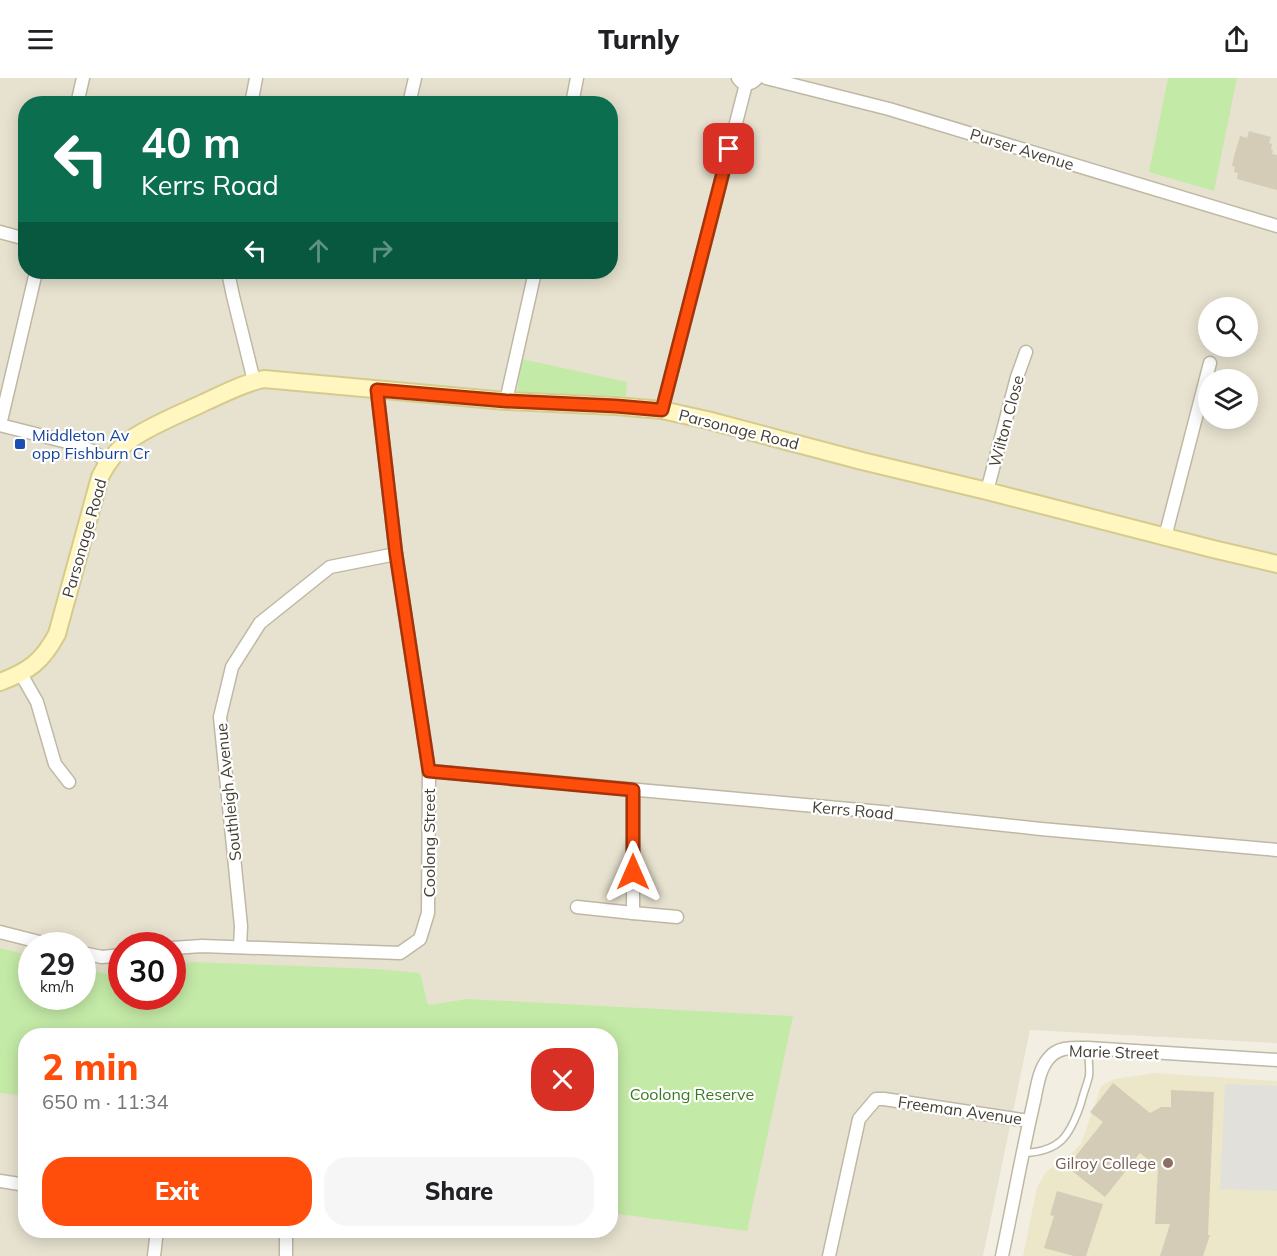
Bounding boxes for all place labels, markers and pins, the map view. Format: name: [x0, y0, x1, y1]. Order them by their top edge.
pin: [703, 123, 754, 174]
place label: Middleton Av opp Fishburn Cr: [32, 425, 150, 463]
marker: Middleton Av opp Fishburn Cr: [13, 437, 27, 451]
place label: Gilroy College: [1055, 1153, 1156, 1173]
marker: Gilroy College: [1161, 1156, 1175, 1170]

